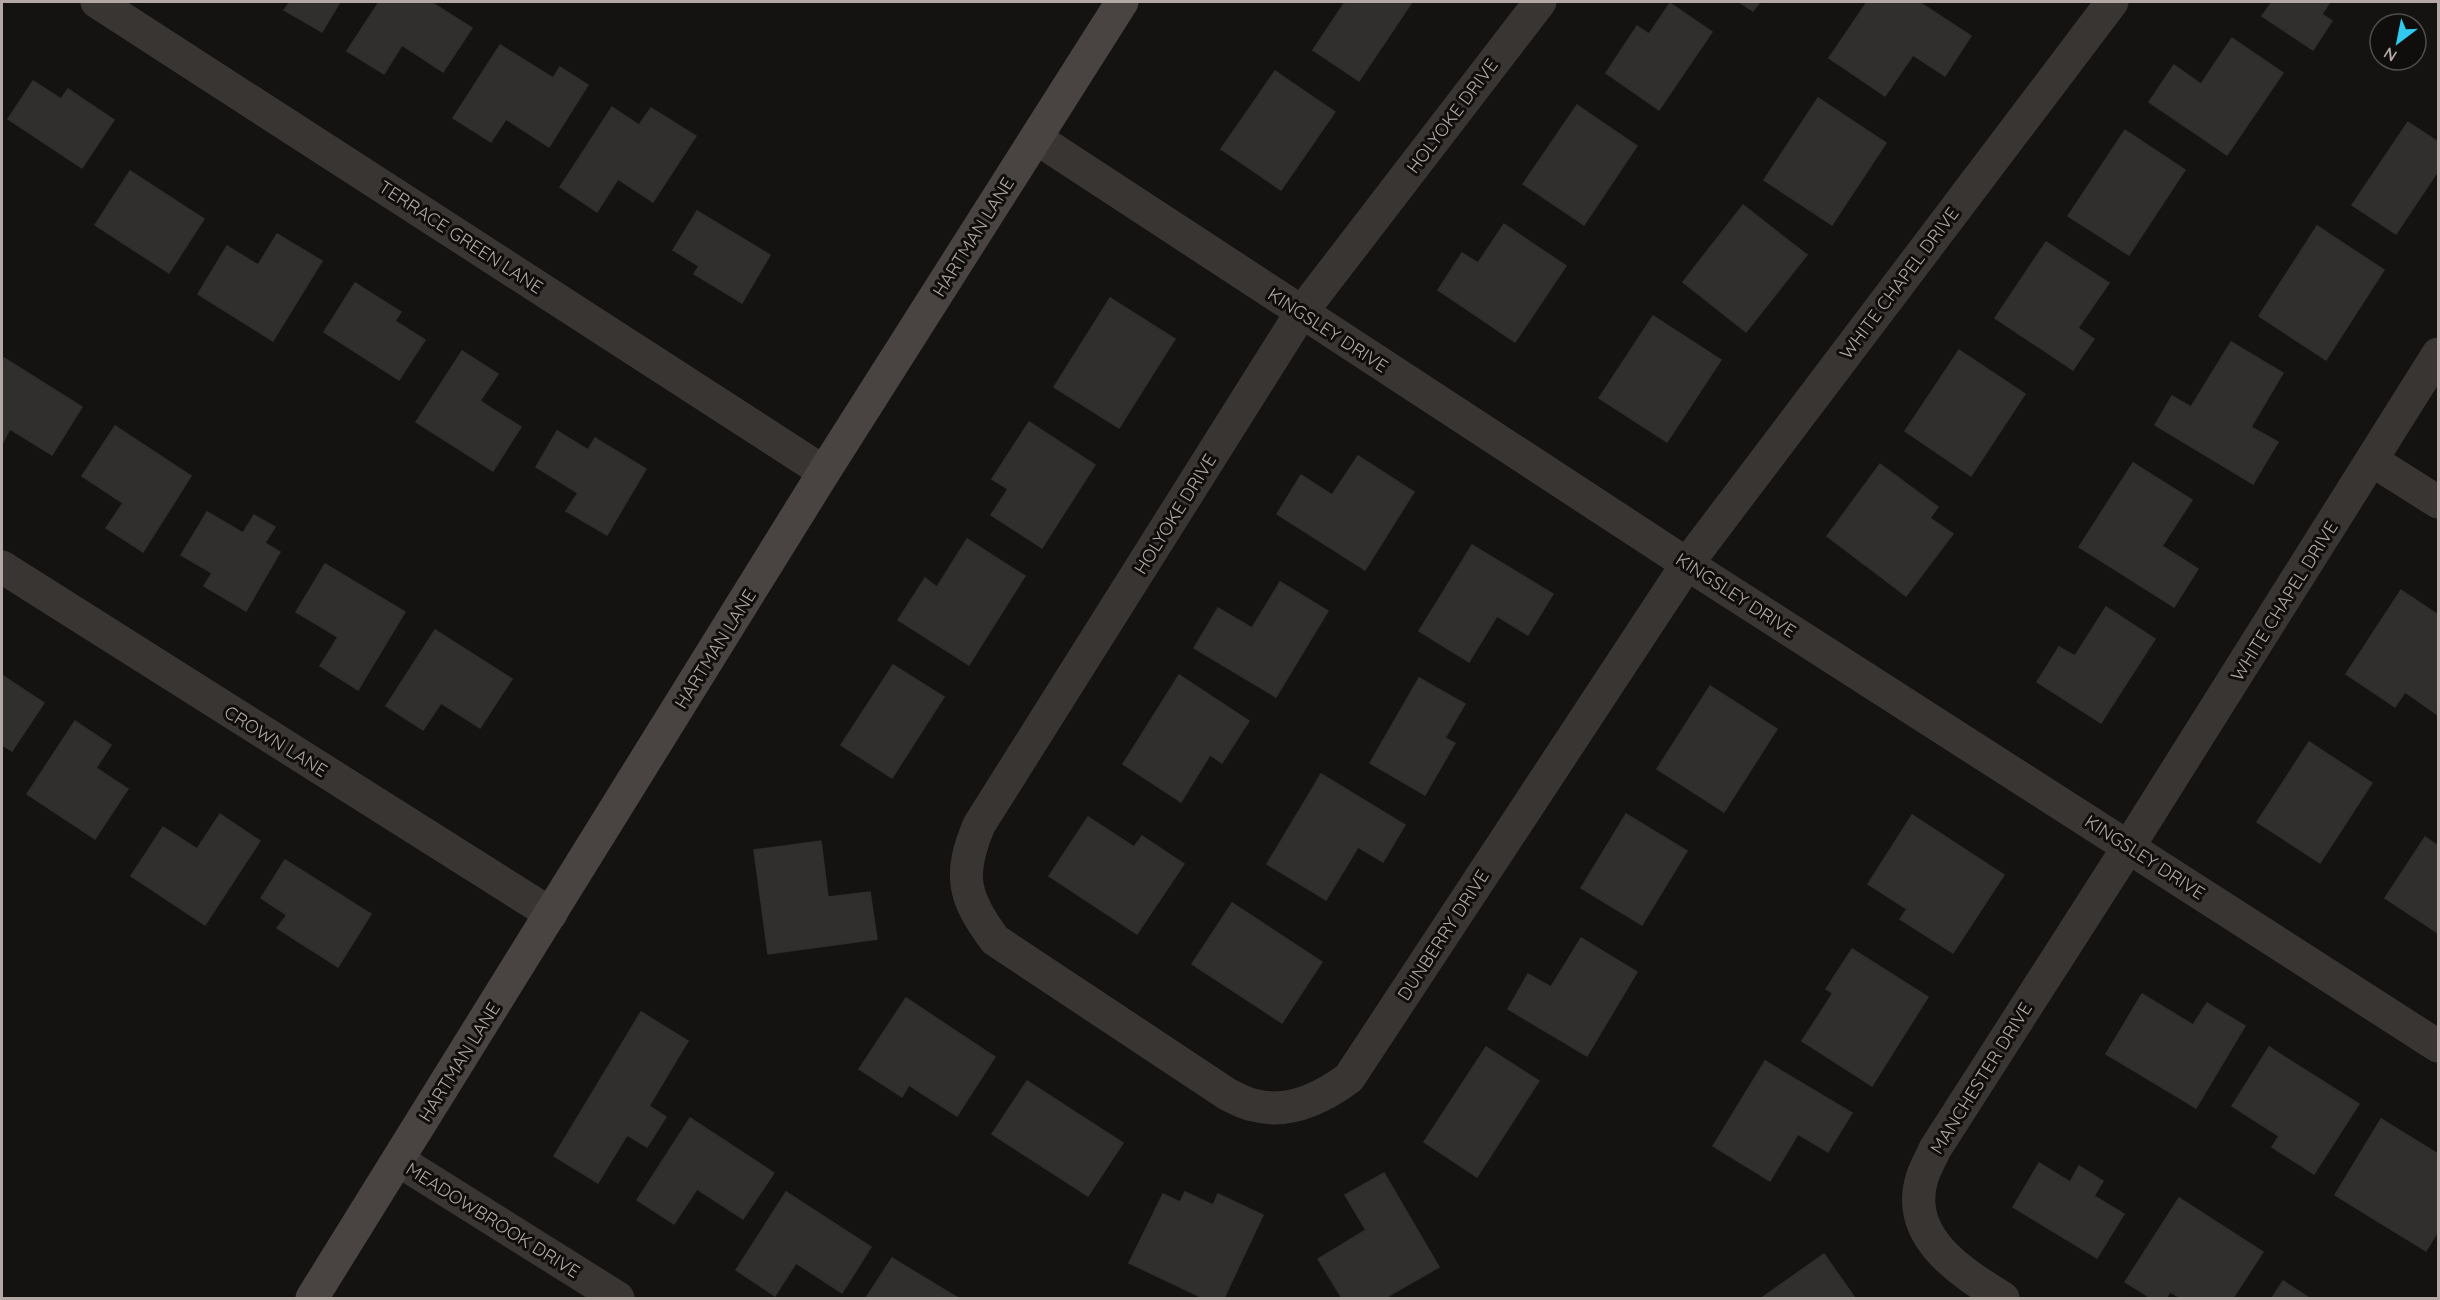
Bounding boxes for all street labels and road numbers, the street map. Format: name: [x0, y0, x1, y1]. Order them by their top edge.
street label: HOLYOKE DRIVE: [1401, 54, 1503, 178]
street label: HARTMAN LANE: [927, 173, 1019, 301]
street label: TERRACE GREEN LANE: [375, 175, 547, 299]
street label: WHITE CHAPEL DRIVE: [1834, 202, 1964, 364]
street label: KINGSLEY DRIVE: [1264, 283, 1392, 377]
street label: HOLYOKE DRIVE: [1129, 450, 1221, 578]
street label: WHITE CHAPEL DRIVE: [2225, 517, 2343, 685]
street label: KINGSLEY DRIVE: [1672, 548, 1800, 642]
street label: HARTMAN LANE: [669, 585, 761, 713]
street label: CROWN LANE: [220, 700, 332, 782]
street label: KINGSLEY DRIVE: [2081, 810, 2209, 904]
street label: DUNBERRY DRIVE: [1392, 865, 1494, 1005]
street label: HARTMAN LANE: [413, 998, 505, 1126]
street label: MANCHESTER DRIVE: [1925, 998, 2037, 1158]
street label: MEADOWBROOK DRIVE: [402, 1157, 584, 1283]

